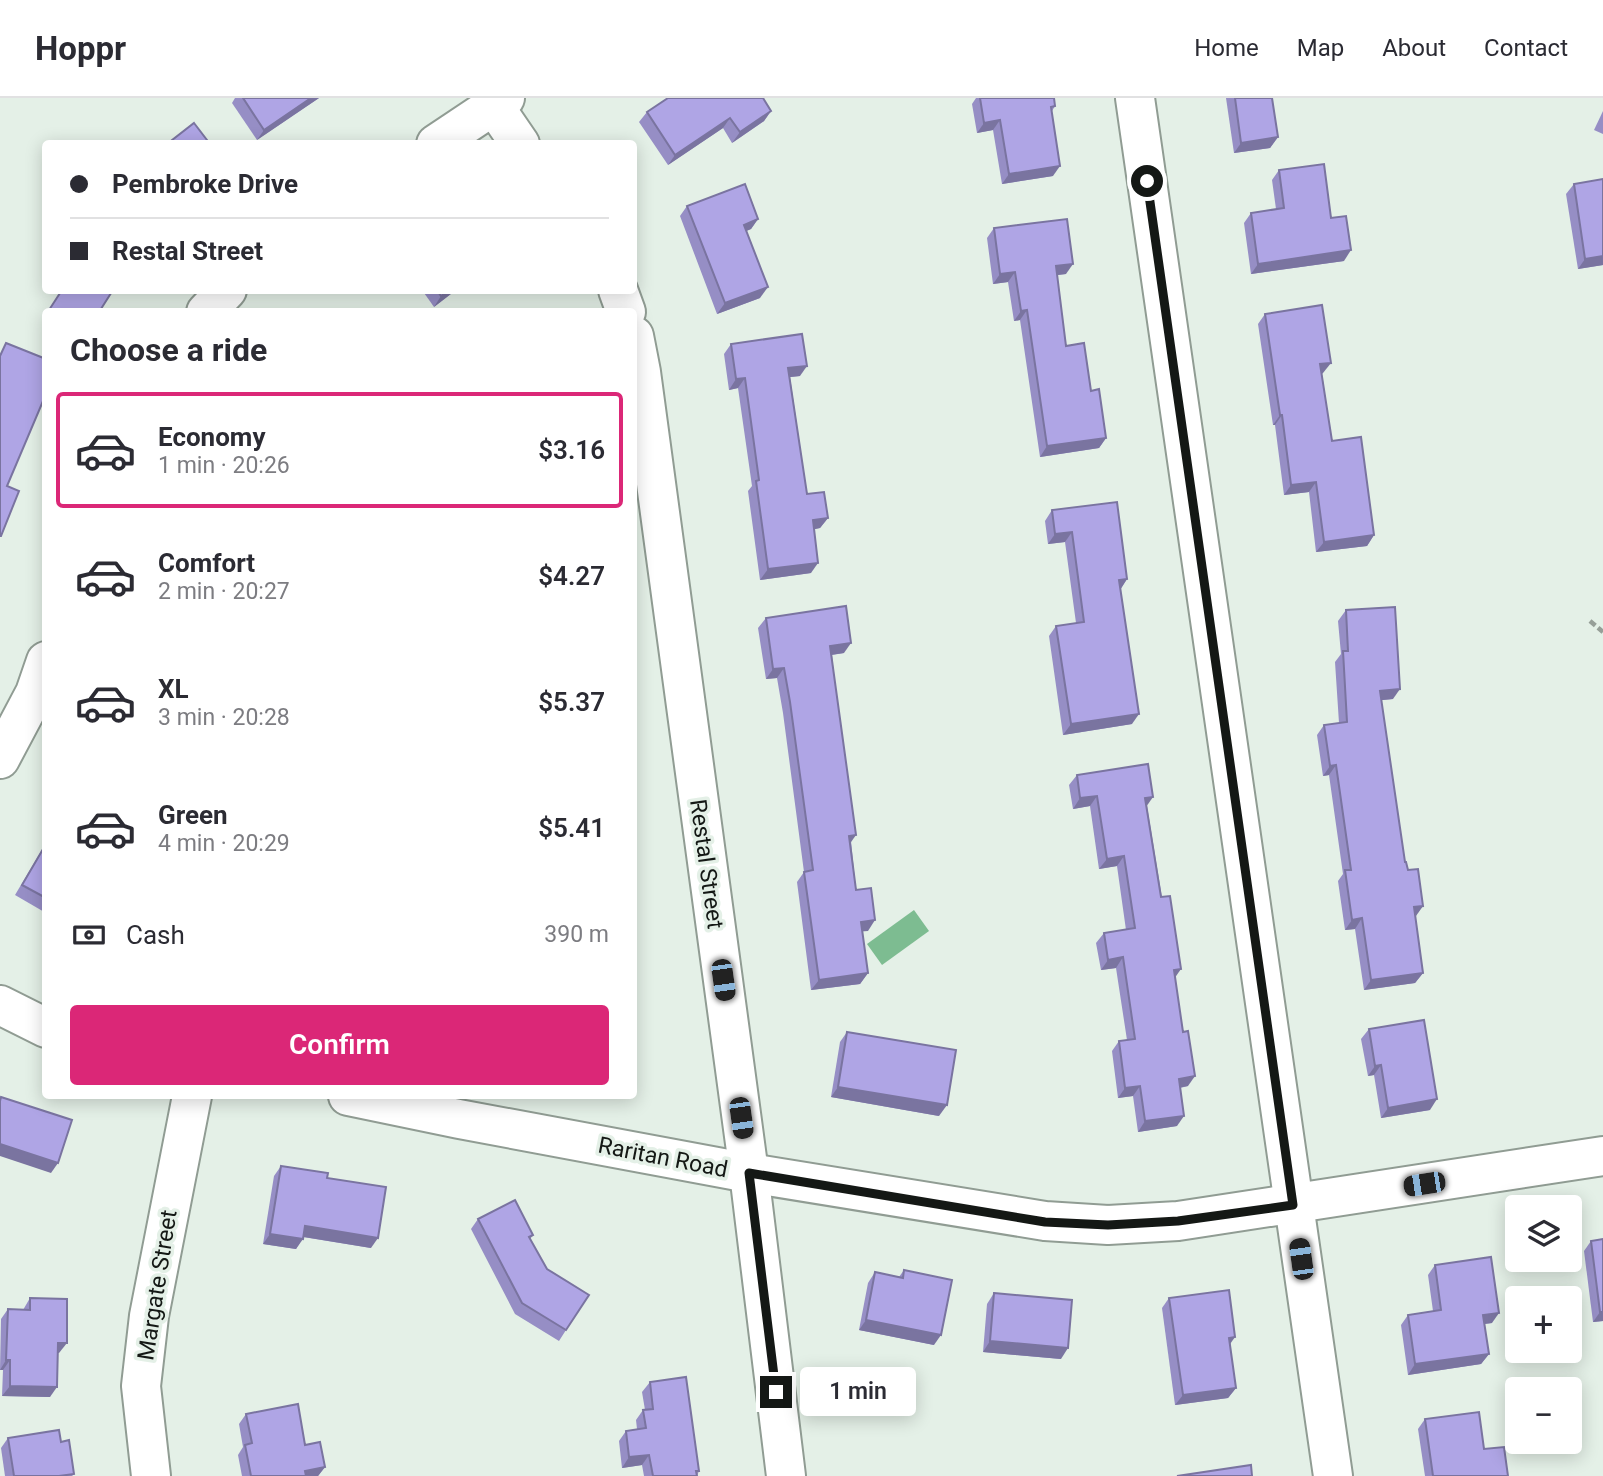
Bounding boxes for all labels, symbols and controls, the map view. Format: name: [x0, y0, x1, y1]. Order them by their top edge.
text: Hoppr: [35, 29, 126, 68]
text: Home: [1194, 34, 1259, 62]
text: Map: [1297, 34, 1344, 62]
text: About: [1382, 34, 1446, 62]
text: Contact: [1484, 34, 1568, 62]
route start: [1131, 165, 1163, 197]
text: Pembroke Drive: [112, 169, 298, 199]
text: Restal Street: [112, 236, 263, 266]
text: Choose a ride: [70, 331, 267, 369]
icon: car: [74, 419, 137, 482]
text: Economy: [158, 422, 265, 452]
text: $3.16: [538, 435, 605, 465]
text: 1 min · 20:26: [158, 452, 290, 479]
icon: car: [74, 545, 137, 608]
text: Comfort: [158, 548, 255, 578]
text: $4.27: [538, 561, 605, 591]
text: 2 min · 20:27: [158, 578, 290, 605]
icon: car: [74, 671, 137, 734]
text: XL: [158, 674, 189, 704]
text: $5.37: [538, 687, 605, 717]
text: 3 min · 20:28: [158, 704, 290, 731]
icon: car: [74, 797, 137, 860]
street label: Restal Street: [684, 798, 729, 930]
text: Green: [158, 800, 228, 830]
text: $5.41: [538, 813, 605, 843]
text: 4 min · 20:29: [158, 830, 290, 857]
icon: cash: [70, 916, 108, 954]
text: Cash: [126, 920, 185, 950]
text: 390 m: [544, 921, 609, 948]
car: [710, 958, 737, 1002]
button: Confirm: [70, 1005, 609, 1085]
car: [728, 1096, 755, 1140]
street label: Raritan Road: [596, 1132, 730, 1183]
car: [1402, 1170, 1447, 1198]
map controls: [1505, 1195, 1582, 1454]
button: layers: [1505, 1195, 1582, 1272]
street label: Margate Street: [132, 1208, 183, 1362]
car: [1288, 1237, 1315, 1281]
button: +: [1505, 1286, 1582, 1363]
callout: 1 min: [800, 1368, 916, 1416]
route end: [760, 1376, 792, 1408]
button: −: [1505, 1377, 1582, 1454]
text: 1 min: [829, 1378, 887, 1405]

